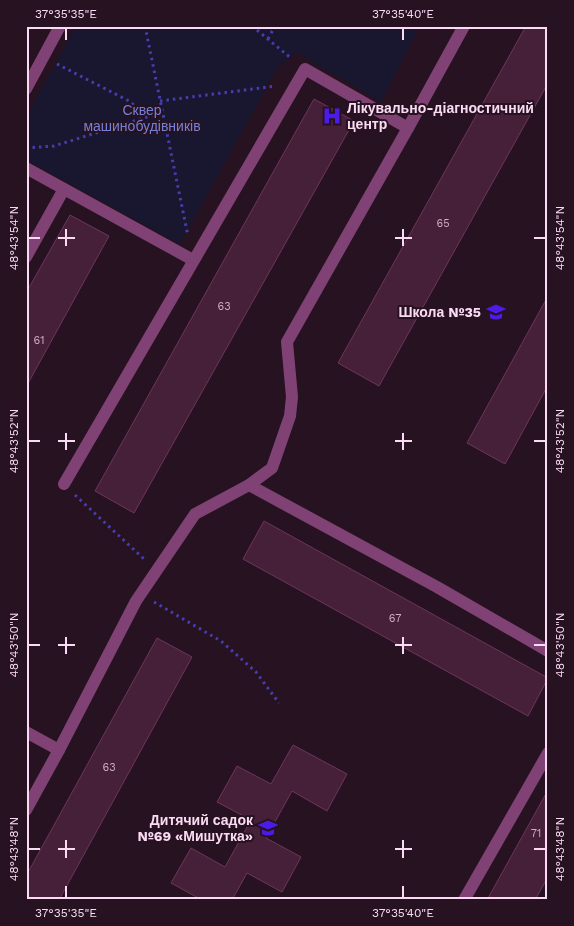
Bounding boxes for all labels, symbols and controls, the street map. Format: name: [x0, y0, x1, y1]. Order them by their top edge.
text: 37°35'35"E: [35, 7, 97, 21]
text: 37°35'40"E: [372, 7, 434, 21]
place label: Лікувально-діагностичний центр: [347, 100, 534, 132]
park label: Сквер машинобудівників: [83, 102, 201, 134]
hospital icon: Лікувально-діагностичний центр: [321, 105, 343, 127]
text: 48°43'54"N: [7, 206, 21, 270]
text: 48°43'54"N: [553, 206, 567, 270]
house number: 65: [436, 217, 450, 230]
house number: 63: [217, 300, 231, 313]
school or university icon: Школа №35: [485, 301, 507, 323]
place label: Школа №35: [398, 304, 481, 320]
house number: 61: [34, 334, 44, 347]
text: 48°43'52"N: [7, 409, 21, 473]
text: 48°43'52"N: [553, 409, 567, 473]
text: 48°43'50"N: [7, 612, 21, 678]
house number: 67: [389, 612, 401, 625]
text: 48°43'50"N: [553, 612, 567, 678]
house number: 63: [102, 761, 116, 774]
place label: Дитячий садок №69 «Мишутка»: [138, 812, 254, 844]
text: 48°43'48"N: [7, 817, 21, 881]
school or university icon: Дитячий садок №69 «Мишутка»: [257, 817, 279, 839]
text: 48°43'48"N: [553, 817, 567, 881]
house number: 71: [531, 827, 541, 840]
text: 37°35'35"E: [35, 906, 97, 920]
text: 37°35'40"E: [372, 906, 434, 920]

